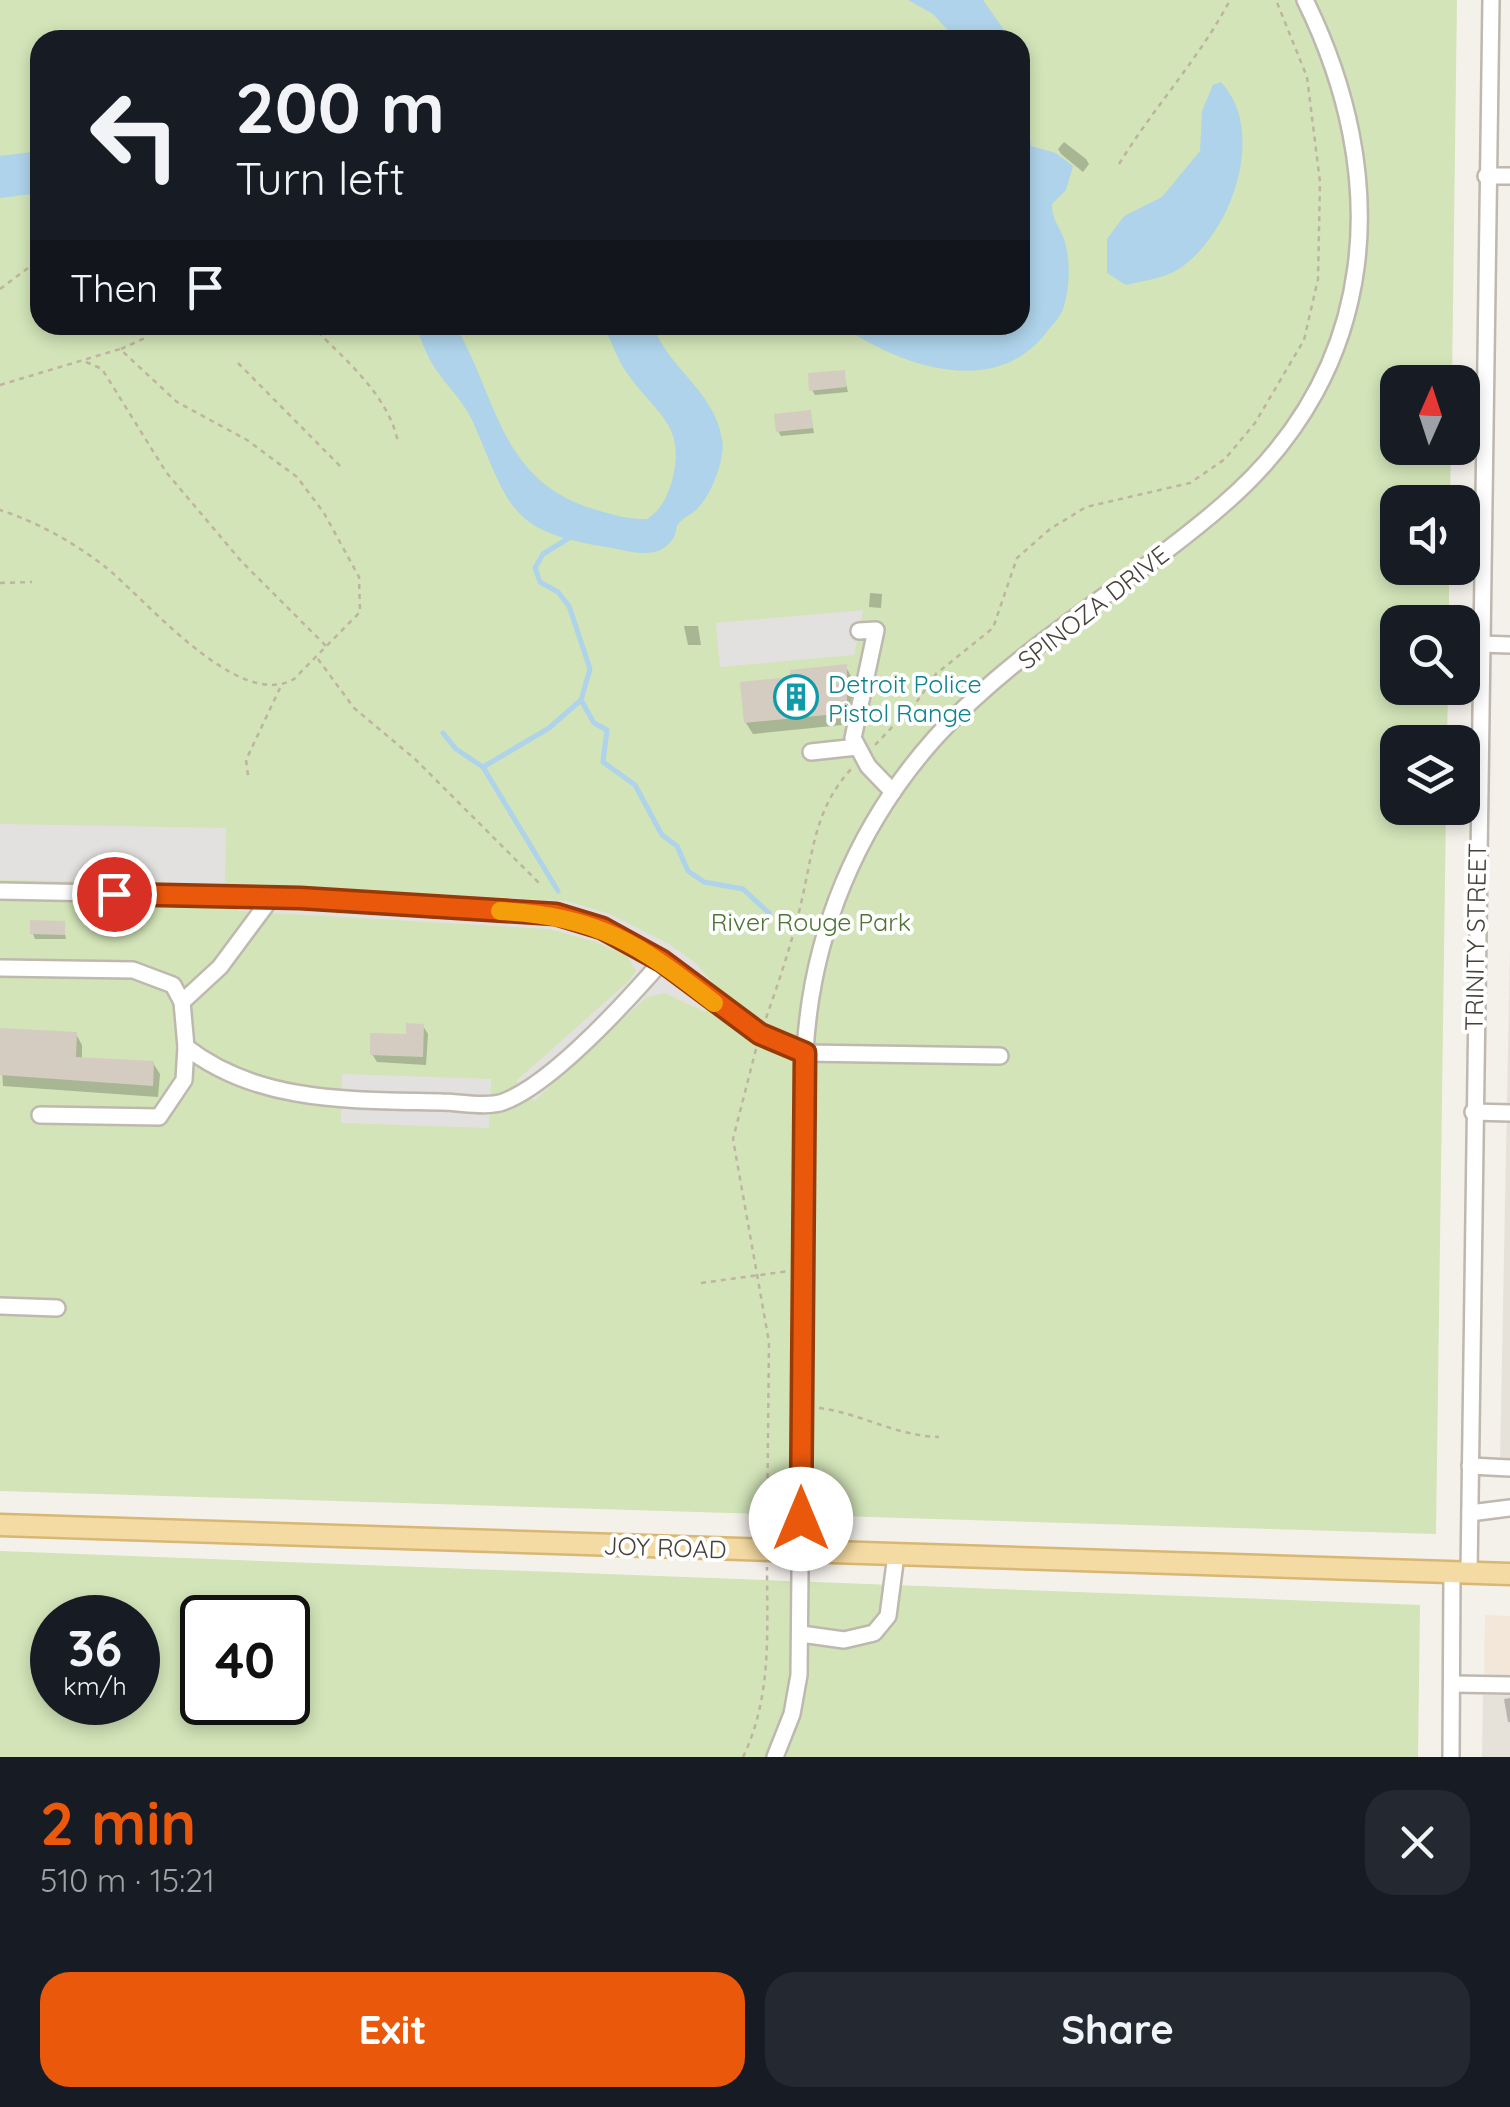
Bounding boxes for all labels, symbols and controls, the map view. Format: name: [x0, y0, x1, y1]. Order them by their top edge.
text: 200 m: [235, 63, 445, 151]
icon: left: [70, 70, 200, 200]
text: Turn left: [235, 150, 405, 206]
icon: arrive: [178, 260, 233, 315]
text: Then: [70, 264, 158, 312]
north arrow: [1380, 365, 1480, 465]
map controls: [1380, 365, 1480, 825]
button: sound: [1380, 485, 1480, 585]
street label: SPINOZA DRIVE: [1011, 538, 1175, 676]
button: search: [1380, 605, 1480, 705]
place label: Detroit Police Pistol Range: [828, 668, 982, 728]
building icon: Detroit Police Pistol Range: [773, 674, 819, 720]
button: layers: [1380, 725, 1480, 825]
street label: TRINITY STREET: [1458, 843, 1492, 1031]
pin: [72, 852, 157, 937]
icon: arrive: [87, 867, 142, 922]
park label: River Rouge Park: [711, 906, 911, 937]
position arrow: [749, 1467, 853, 1571]
street label: JOY ROAD: [603, 1529, 727, 1565]
speed limit sign: 40: [180, 1595, 310, 1725]
text: 36: [68, 1616, 122, 1679]
text: km/h: [63, 1670, 127, 1701]
text: 2 min: [40, 1785, 196, 1860]
button: close: [1365, 1790, 1470, 1895]
text: 510 m · 15:21: [40, 1860, 215, 1900]
button: Exit: [40, 1972, 745, 2087]
button: Share: [765, 1972, 1470, 2087]

